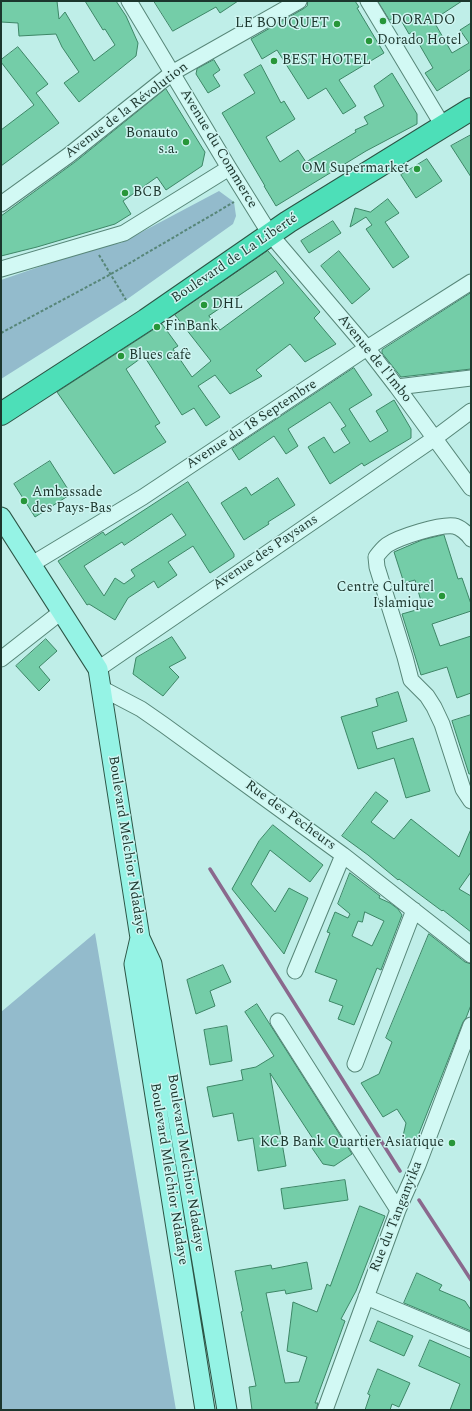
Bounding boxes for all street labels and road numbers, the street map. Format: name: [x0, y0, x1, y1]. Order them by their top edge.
street label: Avenue de la Révolution: [62, 59, 192, 163]
street label: Avenue du Commerce: [176, 86, 260, 212]
street label: Boulevard de La Liberté: [169, 210, 301, 308]
street label: Avenue de l'Imbo: [333, 312, 415, 406]
street label: Avenue du 18 Septembre: [183, 376, 321, 474]
street label: Avenue des Paysans: [210, 512, 322, 594]
street label: Boulevard Melchior Ndadaye: [104, 755, 148, 935]
street label: Rue des Pecheurs: [241, 777, 339, 855]
street label: Boulevard Melchior Ndadaye: [163, 1073, 207, 1253]
street label: Boulevard Mlelchior Ndadaye: [145, 1082, 191, 1266]
street label: Rue du Tanganyika: [367, 1159, 427, 1275]

